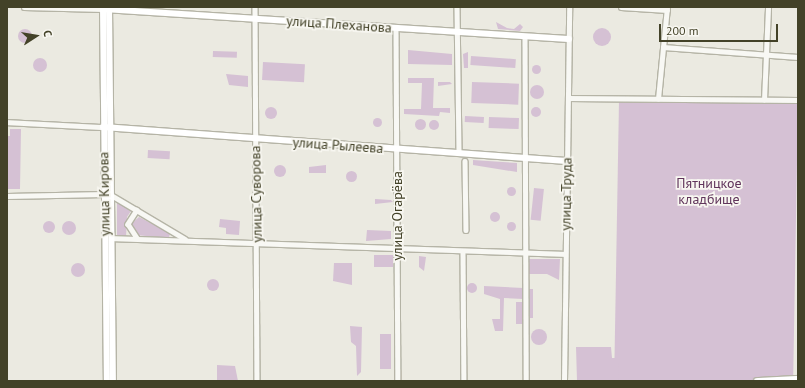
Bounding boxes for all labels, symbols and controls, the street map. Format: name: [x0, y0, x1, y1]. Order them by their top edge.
street label: улица Плеханова: [286, 12, 392, 36]
north arrow: [16, 16, 56, 56]
scale bar: [661, 16, 780, 42]
text: 200 m: [666, 23, 699, 38]
text: С: [40, 29, 55, 38]
street label: улица Рылеева: [292, 133, 384, 157]
street label: улица Суворова: [247, 145, 265, 243]
street label: улица Кирова: [95, 152, 113, 236]
street label: улица Труда: [557, 157, 575, 231]
street label: улица Огарёва: [389, 171, 405, 261]
park label: Пятницкое кладбище: [676, 175, 742, 208]

